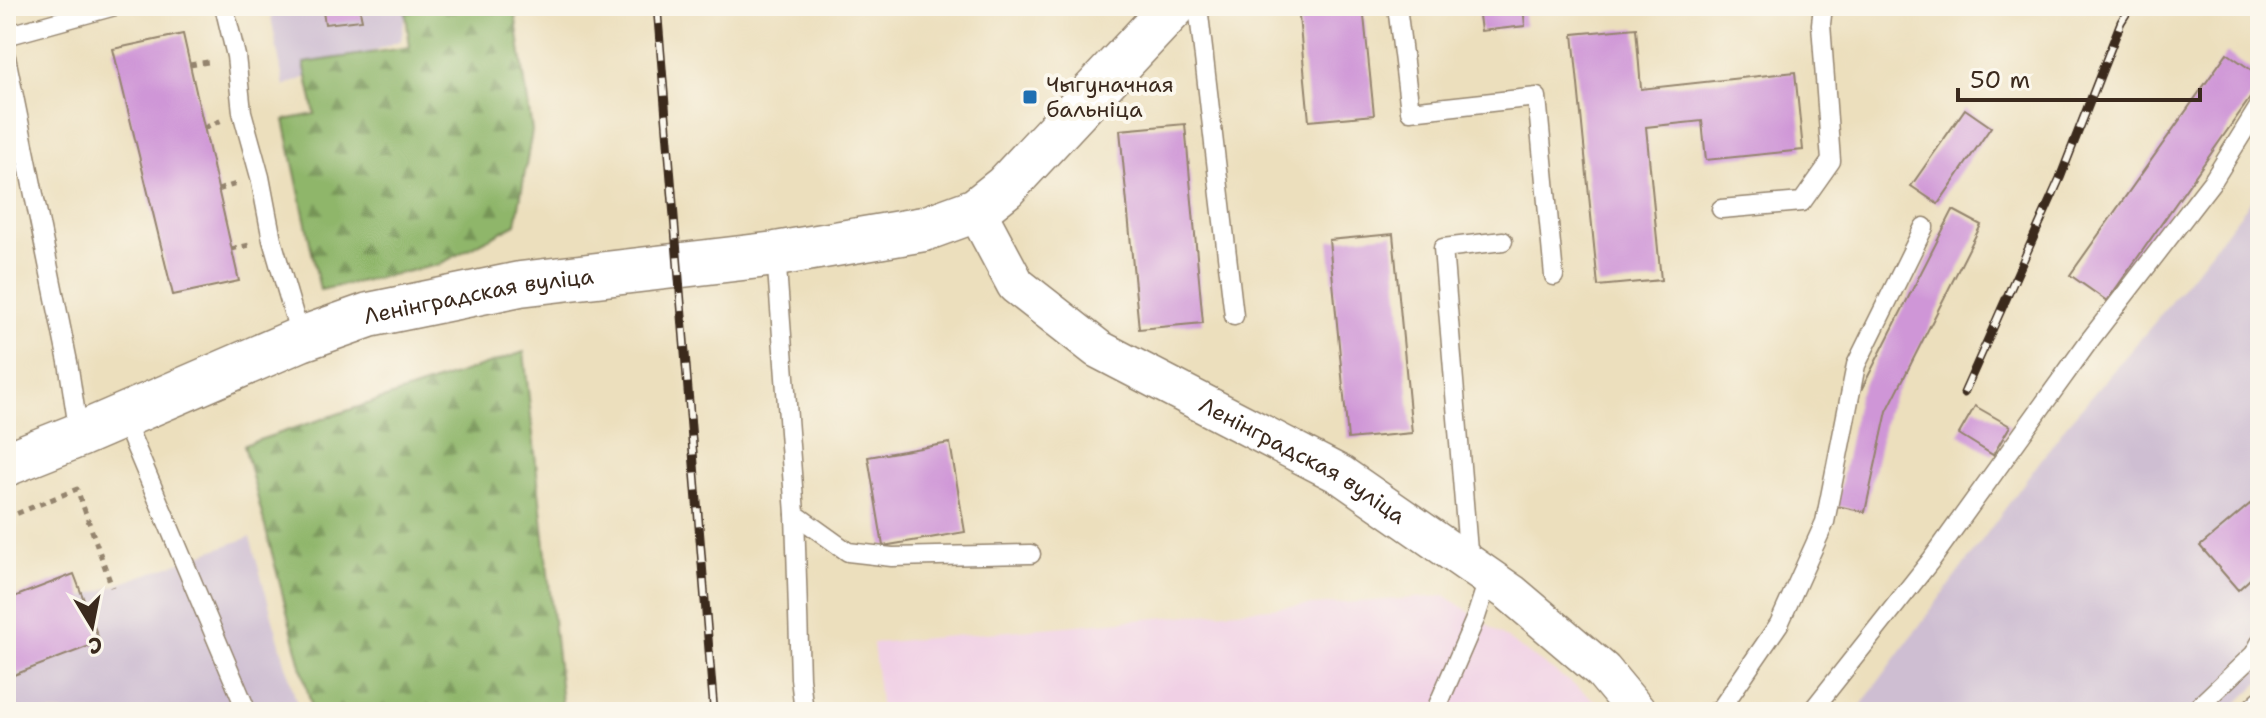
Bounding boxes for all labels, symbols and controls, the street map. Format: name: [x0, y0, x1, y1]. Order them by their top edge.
scale bar: [1958, 52, 2200, 102]
text: 50 m: [1970, 64, 2030, 96]
place label: Чыгуначная бальніца: [1046, 70, 1174, 124]
marker: Чыгуначная бальніца: [1021, 88, 1039, 106]
street label: Ленінградская вуліца: [361, 261, 596, 331]
street label: Ленінградская вуліца: [1194, 390, 1412, 531]
north arrow: [52, 586, 132, 666]
text: С: [86, 630, 105, 661]

